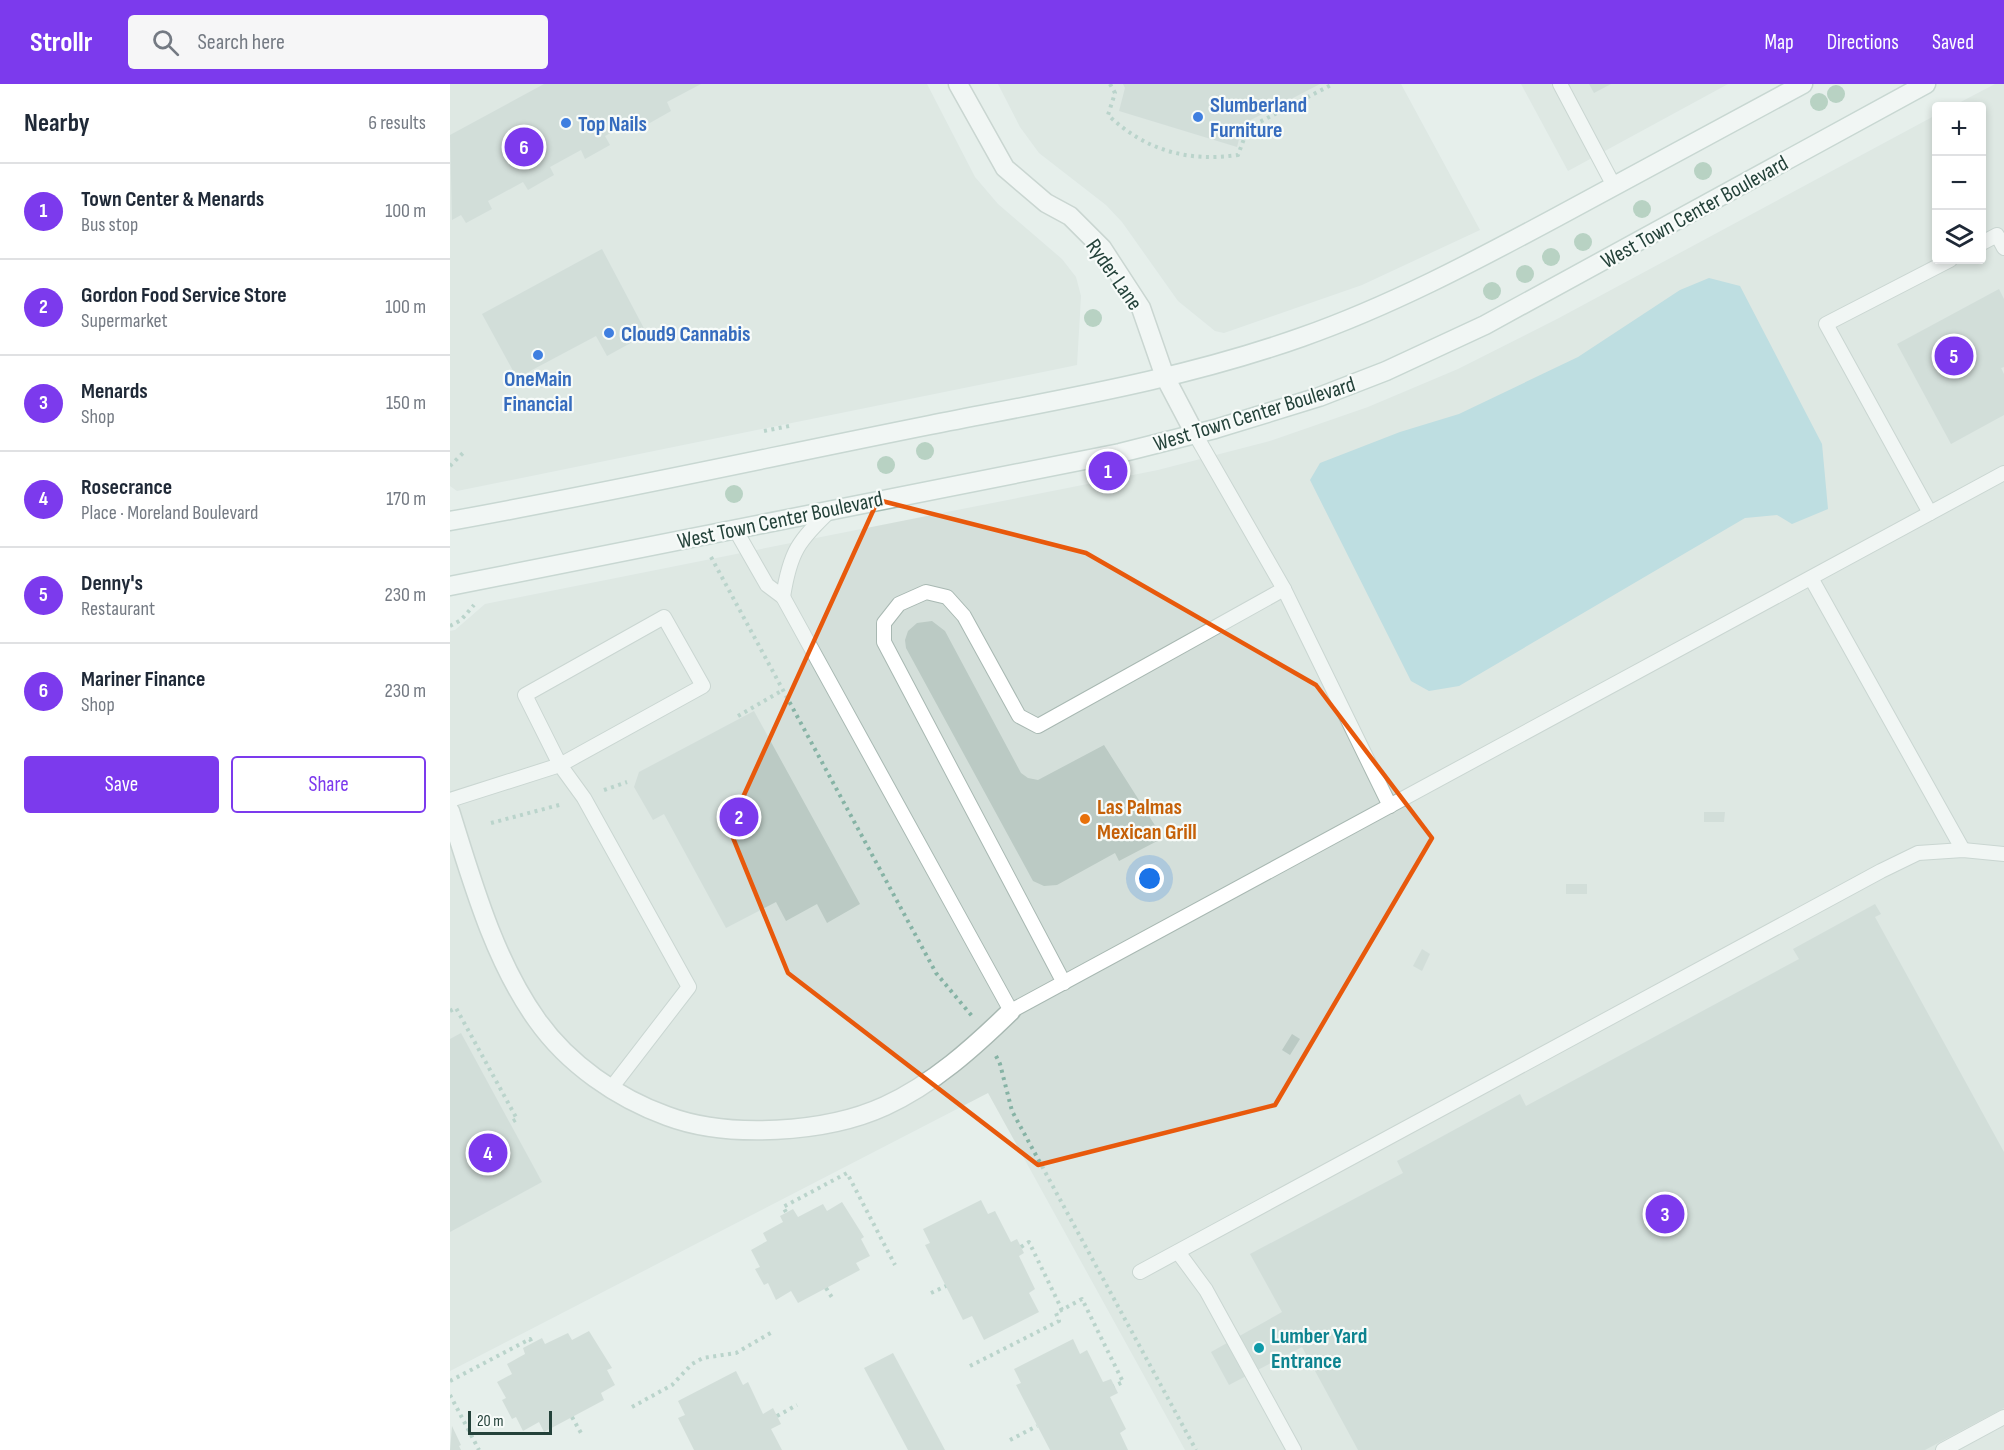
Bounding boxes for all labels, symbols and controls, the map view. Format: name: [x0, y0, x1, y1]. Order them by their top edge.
search box: [128, 15, 548, 69]
text: Strollr: [30, 26, 92, 59]
icon: search: [149, 26, 182, 59]
text: Search here: [197, 29, 285, 56]
text: Map: [1764, 30, 1794, 55]
text: Directions: [1827, 30, 1899, 55]
text: Saved: [1932, 30, 1974, 55]
place label: Slumberland Furniture: [1210, 92, 1307, 144]
map controls: [1932, 102, 1986, 264]
button: +: [1932, 102, 1986, 156]
text: Nearby: [24, 108, 90, 139]
marker: Slumberland Furniture: [1191, 110, 1205, 124]
text: 6 results: [368, 111, 426, 135]
place label: Top Nails: [578, 111, 647, 138]
marker: Top Nails: [559, 116, 573, 130]
pin: 6: [504, 124, 544, 170]
street label: West Town Center Boulevard: [1597, 150, 1793, 275]
button: −: [1932, 156, 1986, 210]
text: Town Center & Menards: [81, 186, 264, 213]
text: 1: [40, 199, 47, 223]
text: 100 m: [385, 199, 426, 223]
button: layers: [1932, 210, 1986, 264]
text: Bus stop: [81, 213, 138, 237]
street label: Ryder Lane: [1080, 234, 1148, 316]
text: Gordon Food Service Store: [81, 282, 287, 309]
text: 2: [39, 295, 48, 319]
text: 100 m: [385, 295, 426, 319]
text: Supermarket: [81, 309, 168, 333]
place label: Cloud9 Cannabis: [621, 321, 751, 348]
marker: Cloud9 Cannabis: [602, 326, 616, 340]
pin: 5: [1934, 334, 1974, 378]
marker: OneMain Financial: [531, 348, 545, 362]
place label: OneMain Financial: [503, 366, 573, 418]
street label: West Town Center Boulevard: [1150, 371, 1359, 458]
text: Menards: [81, 378, 148, 405]
text: 3: [39, 391, 48, 415]
text: 150 m: [386, 391, 426, 415]
text: Shop: [81, 405, 115, 429]
pin: 1: [1088, 448, 1128, 494]
text: Rosecrance: [81, 474, 172, 501]
street label: West Town Center Boulevard: [675, 485, 886, 555]
text: 4: [39, 487, 48, 511]
text: 170 m: [386, 487, 426, 511]
text: Place · Moreland Boulevard: [81, 501, 258, 525]
text: Denny's: [81, 570, 143, 597]
text: 5: [39, 583, 48, 607]
text: 230 m: [384, 583, 426, 607]
text: Restaurant: [81, 597, 155, 621]
text: Mariner Finance: [81, 666, 205, 693]
text: 6: [39, 679, 48, 703]
text: 230 m: [384, 679, 426, 703]
text: Shop: [81, 693, 115, 717]
button: Save: [24, 756, 219, 813]
button: Share: [231, 756, 426, 813]
pin: 2: [720, 794, 758, 840]
place label: Las Palmas Mexican Grill: [1097, 794, 1197, 846]
marker: Las Palmas Mexican Grill: [1078, 812, 1092, 826]
your location: [1135, 864, 1164, 893]
pin: 4: [468, 1130, 507, 1176]
pin: 3: [1646, 1192, 1684, 1236]
place label: Lumber Yard Entrance: [1271, 1323, 1367, 1375]
marker: Lumber Yard Entrance: [1252, 1341, 1266, 1355]
scale bar: [468, 1408, 552, 1436]
text: 20 m: [477, 1412, 504, 1431]

